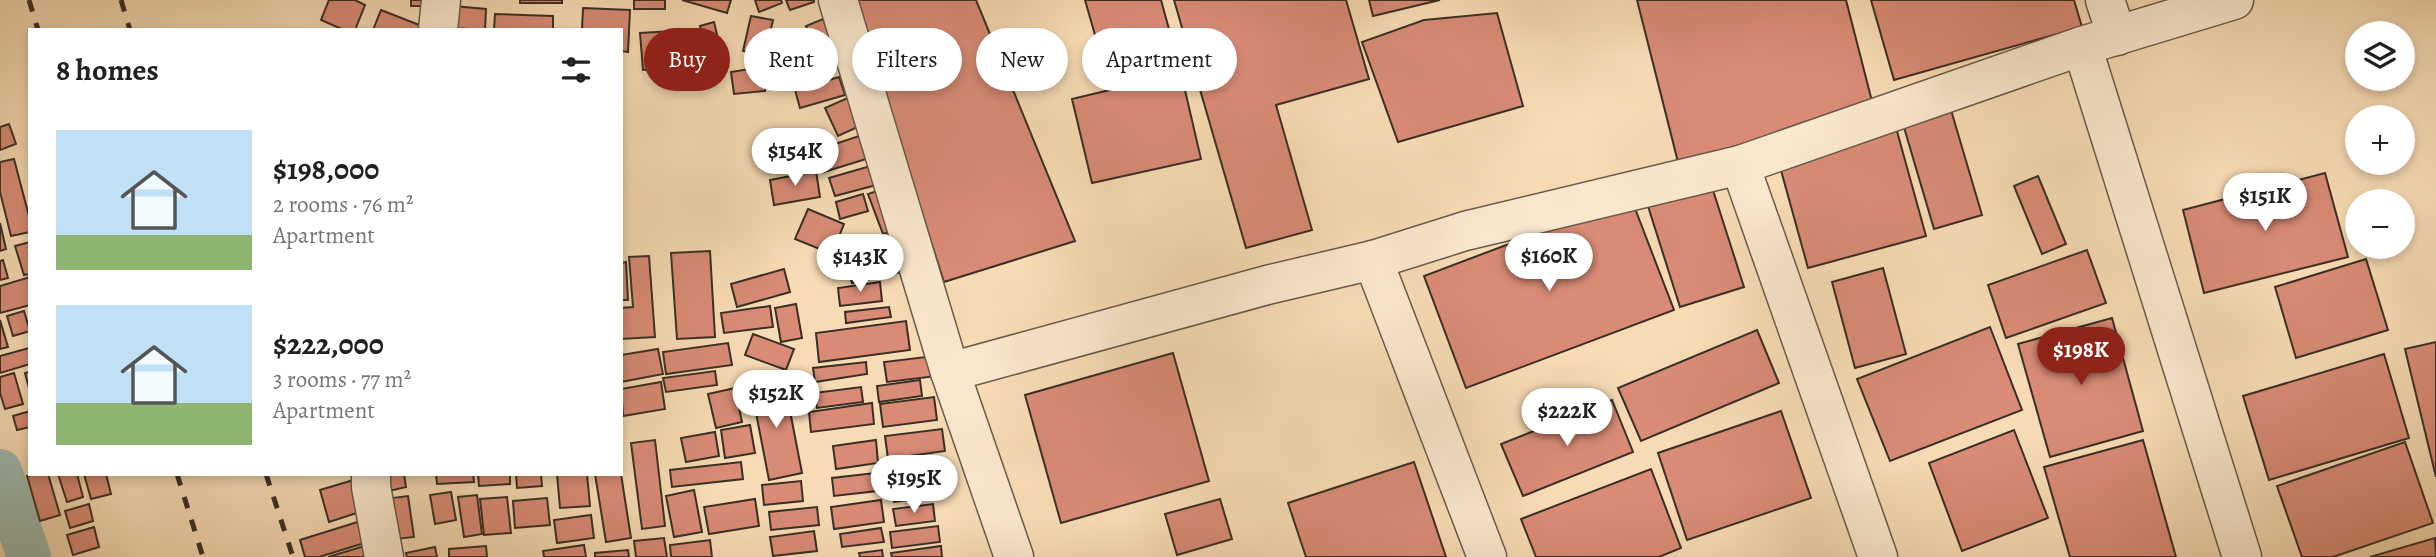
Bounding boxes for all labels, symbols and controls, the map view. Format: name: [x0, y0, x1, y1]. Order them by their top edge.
map controls: [2345, 21, 2415, 259]
button: layers: [2345, 21, 2415, 91]
chip: Buy: [644, 28, 730, 91]
chip: Rent: [744, 28, 838, 91]
chip: Filters: [852, 28, 962, 91]
chip: New: [976, 28, 1068, 91]
chip: Apartment: [1082, 28, 1237, 91]
text: 8 homes: [56, 50, 159, 90]
icon: filters: [557, 51, 595, 89]
button: +: [2345, 105, 2415, 175]
pin: $154K: [746, 128, 844, 188]
text: $154K: [768, 135, 822, 166]
text: $198,000: [273, 149, 379, 189]
icon: home: [112, 158, 196, 242]
pin: $151K: [2216, 174, 2314, 233]
text: $151K: [2239, 180, 2291, 211]
text: 2 rooms · 76 m²: [273, 189, 414, 220]
button: −: [2345, 189, 2415, 259]
text: Apartment: [273, 220, 375, 251]
pin: $160K: [1500, 233, 1598, 293]
pin: $143K: [811, 234, 909, 294]
text: $160K: [1521, 240, 1577, 271]
text: $143K: [833, 241, 887, 272]
text: $222,000: [273, 324, 384, 364]
pin: $198K: [2032, 328, 2130, 387]
icon: home: [112, 333, 196, 417]
text: $198K: [2053, 334, 2109, 365]
text: 3 rooms · 77 m²: [273, 364, 411, 395]
pin: $152K: [727, 370, 825, 430]
text: $152K: [749, 377, 804, 408]
pin: $222K: [1518, 388, 1616, 448]
text: Apartment: [273, 395, 375, 426]
text: $222K: [1537, 395, 1597, 426]
pin: $195K: [865, 456, 963, 515]
text: $195K: [887, 462, 941, 493]

